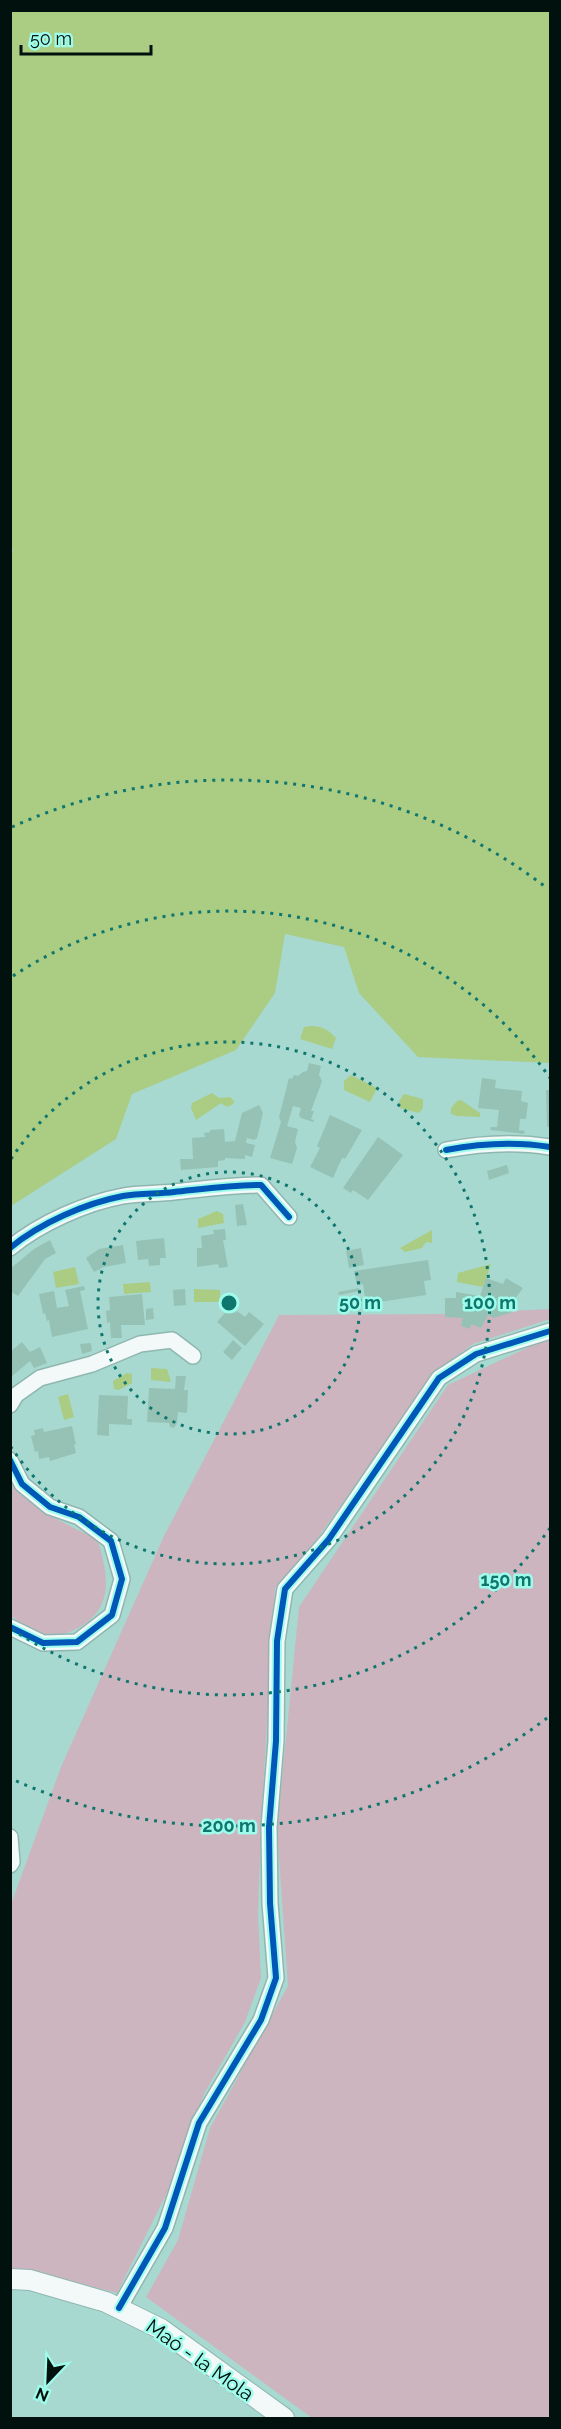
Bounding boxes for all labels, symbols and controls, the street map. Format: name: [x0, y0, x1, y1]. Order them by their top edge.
scale bar: [21, 18, 152, 56]
text: 50 m: [30, 28, 72, 49]
text: 50 m: [339, 1292, 381, 1313]
text: 100 m: [464, 1292, 516, 1313]
centre of rings: [219, 1293, 239, 1313]
text: 150 m: [481, 1569, 532, 1590]
text: 200 m: [202, 1815, 256, 1836]
street label: Maó - la Mola: [142, 2314, 258, 2406]
north arrow: [18, 2351, 78, 2411]
text: N: [33, 2383, 52, 2405]

